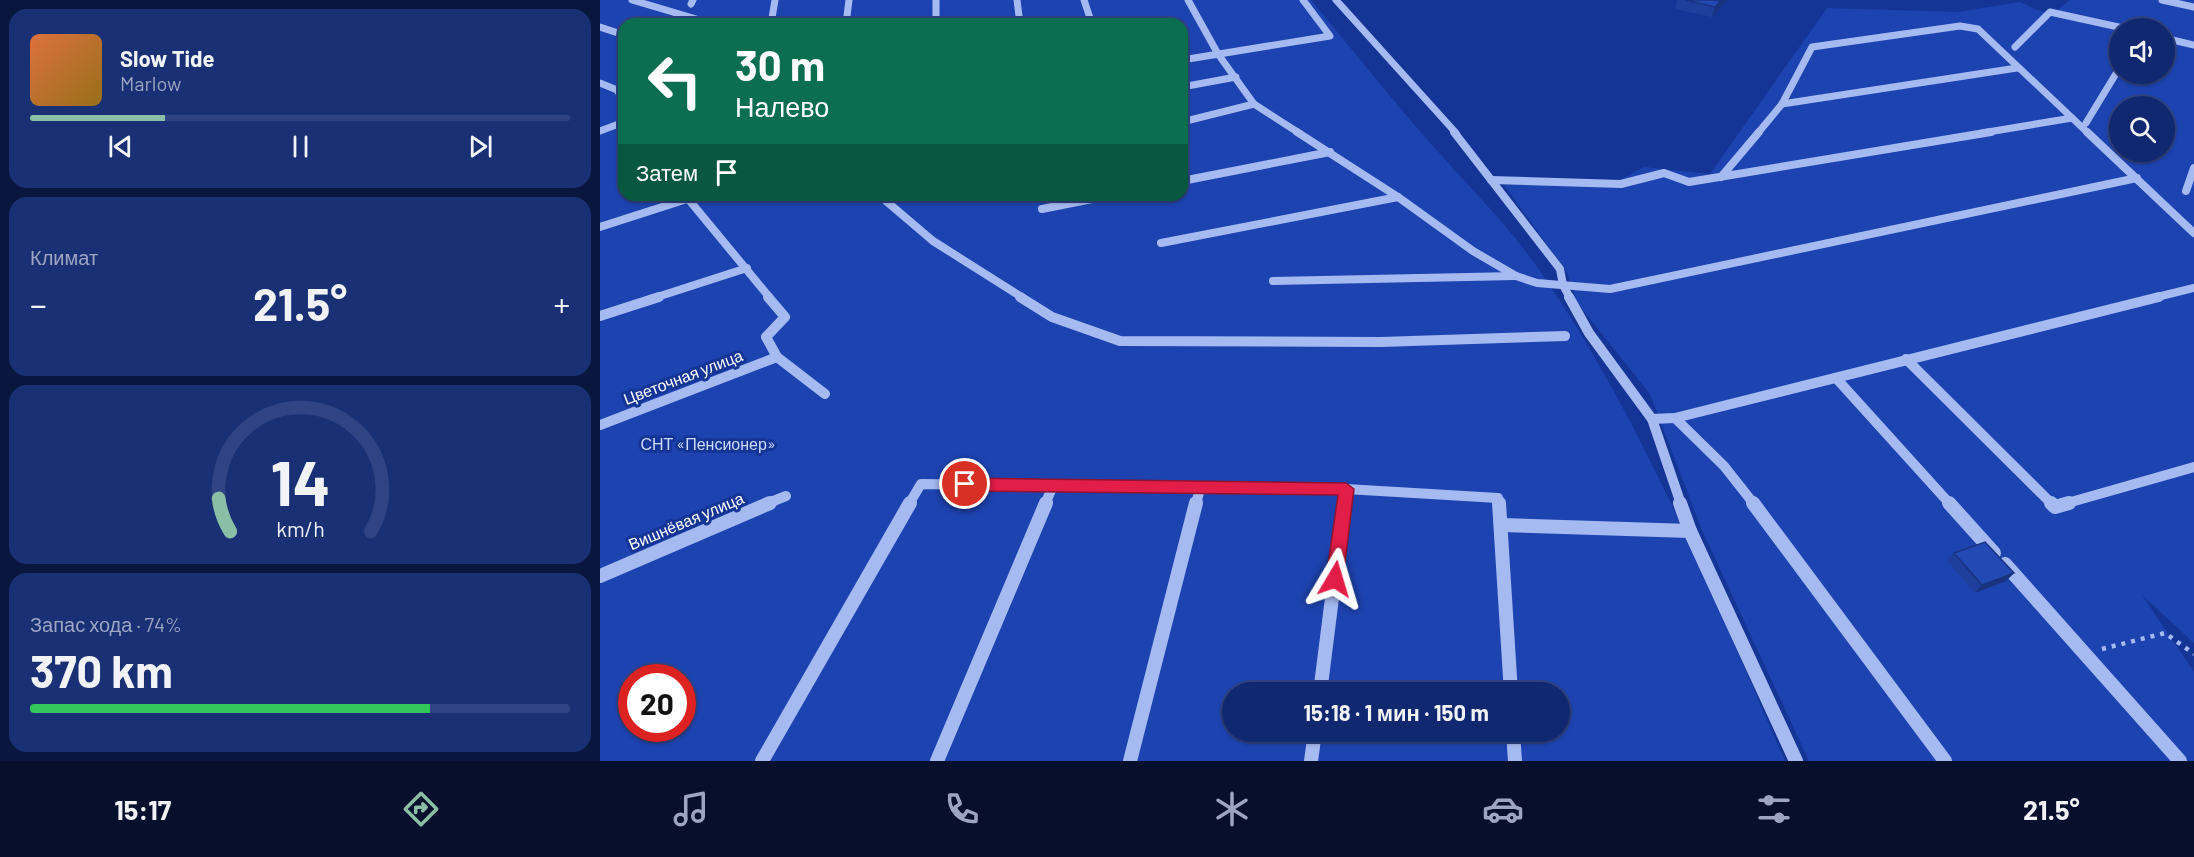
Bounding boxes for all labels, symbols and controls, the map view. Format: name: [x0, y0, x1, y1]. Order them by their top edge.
map controls: [2109, 18, 2175, 162]
button: sound: [2109, 18, 2175, 84]
text: 30 m: [735, 39, 825, 89]
icon: left: [636, 42, 714, 120]
text: Slow Tide: [120, 45, 215, 71]
text: Marlow: [120, 71, 181, 95]
text: Налево: [735, 90, 829, 122]
button: search: [2109, 96, 2175, 162]
icon: previous: [104, 130, 137, 163]
icon: pause: [284, 130, 317, 163]
icon: next: [464, 130, 497, 163]
icon: arrive: [710, 156, 743, 189]
text: Затем: [636, 159, 698, 185]
text: Климат: [30, 245, 98, 269]
text: 21.5°: [253, 276, 347, 330]
text: −: [30, 284, 47, 324]
text: +: [554, 284, 570, 324]
street label: Цветочная улица: [621, 345, 745, 408]
park label: СНТ «Пенсионер»: [640, 434, 776, 453]
text: 14: [270, 444, 330, 518]
pin: [939, 458, 990, 509]
icon: arrive: [948, 467, 981, 500]
street label: Вишнёвая улица: [625, 488, 746, 553]
text: km/h: [276, 516, 324, 541]
position arrow: [1303, 547, 1367, 611]
text: Запас хода · 74%: [30, 612, 182, 636]
text: 370 km: [30, 643, 173, 697]
speed limit sign: 20: [618, 664, 696, 742]
text: 15:18 · 1 мин · 150 m: [1303, 699, 1489, 725]
icon: directions: [400, 788, 442, 830]
icon: music: [670, 788, 712, 830]
icon: phone: [941, 788, 983, 830]
icon: climate: [1211, 788, 1253, 830]
icon: car: [1482, 788, 1524, 830]
icon: filters: [1753, 788, 1795, 830]
text: 15:17: [114, 793, 171, 825]
text: 21.5°: [2023, 793, 2080, 825]

